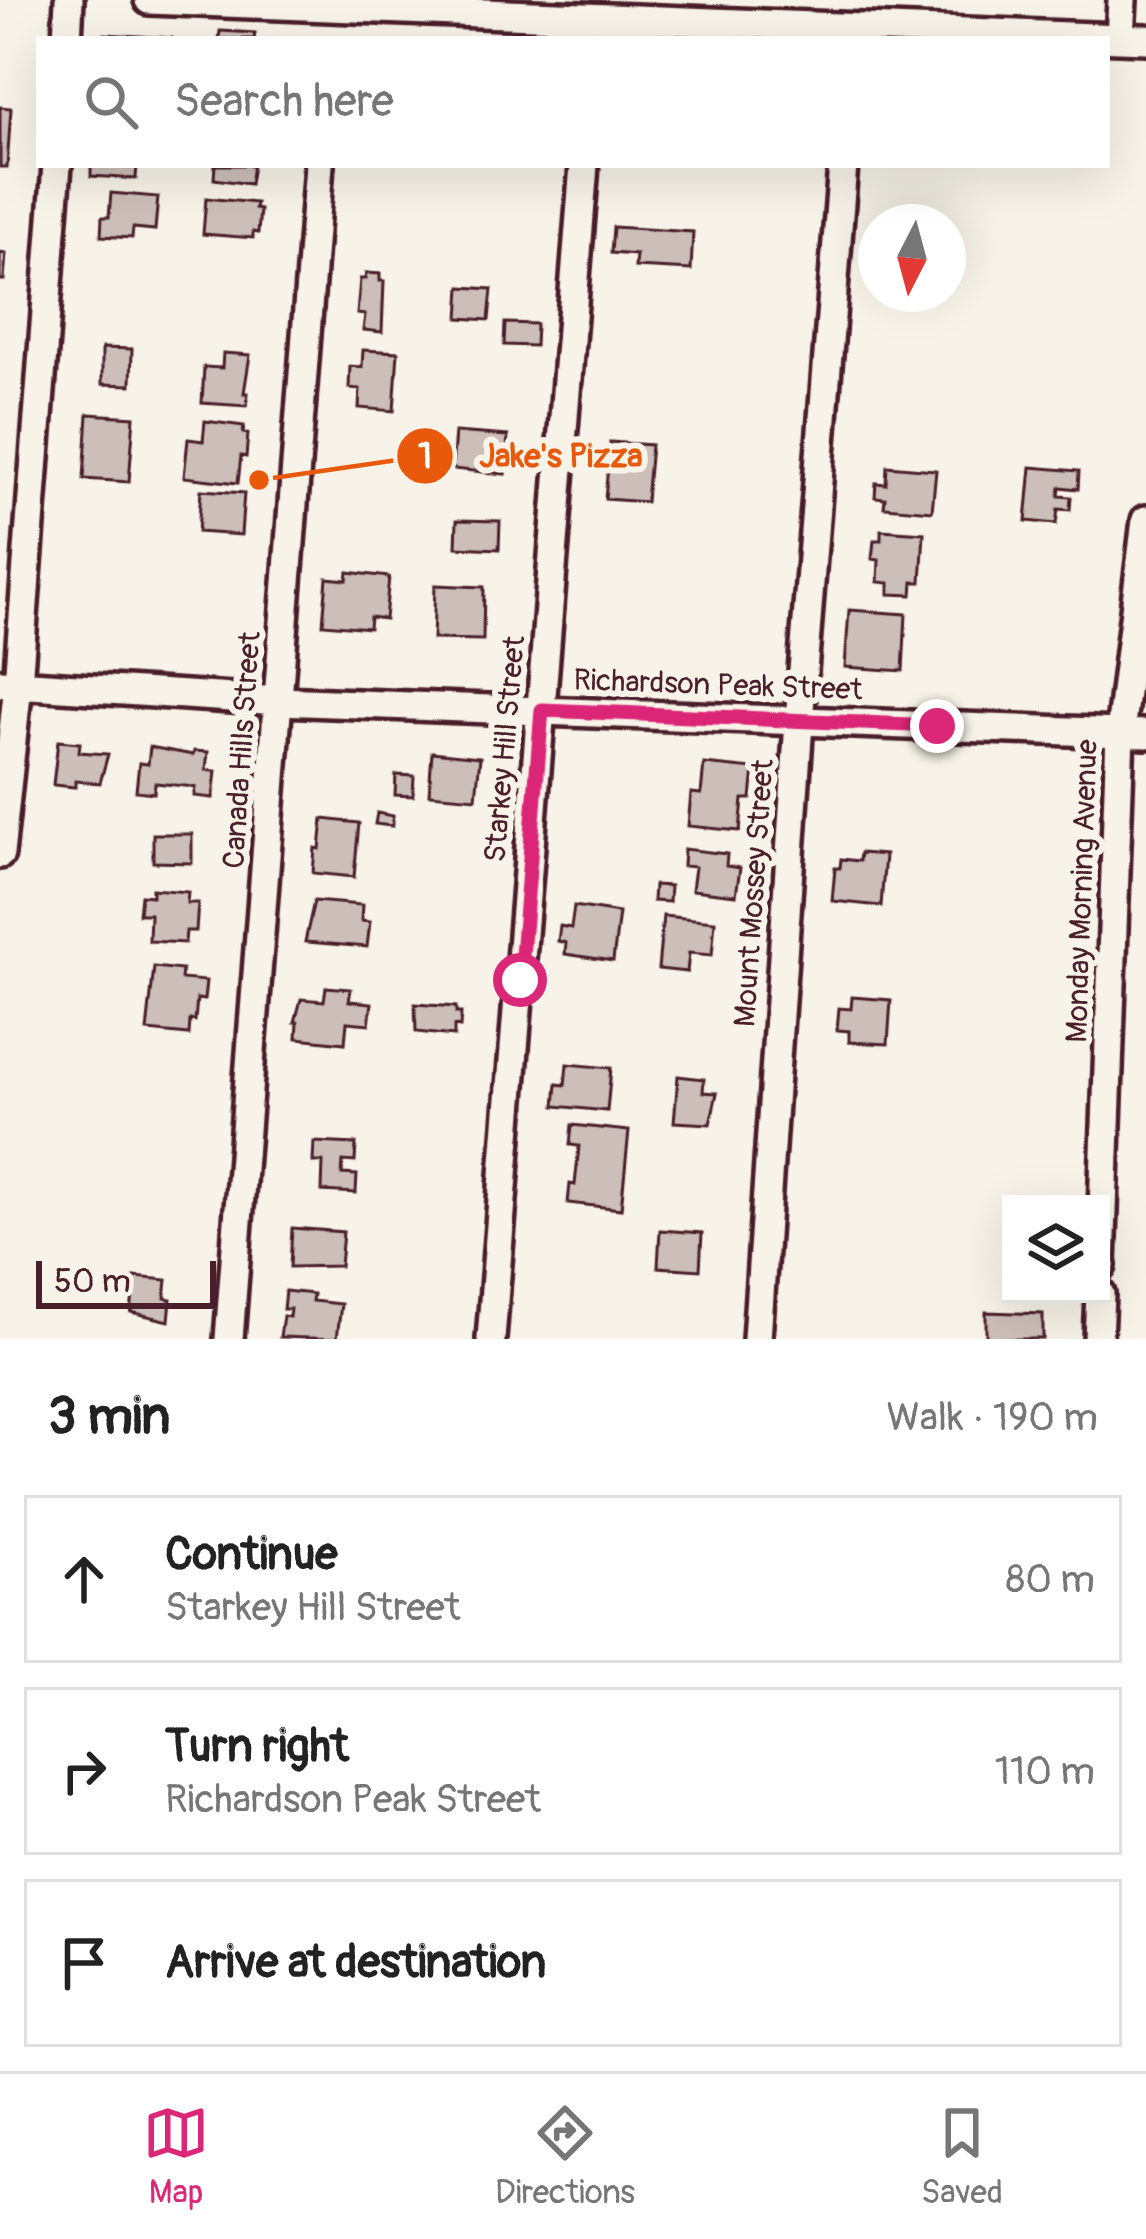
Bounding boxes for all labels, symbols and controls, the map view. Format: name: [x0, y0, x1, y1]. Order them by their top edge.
search box: [36, 36, 1110, 168]
icon: search: [78, 69, 144, 135]
text: Search here: [174, 74, 394, 130]
north arrow: [858, 204, 966, 312]
callout: Jake's Pizza: [395, 421, 666, 490]
text: 1: [418, 434, 432, 479]
text: Jake's Pizza: [479, 436, 643, 477]
street label: Canada Hills Street: [215, 629, 269, 870]
street label: Starkey Hill Street: [477, 633, 533, 864]
street label: Richardson Peak Street: [573, 661, 864, 709]
route end: [910, 699, 964, 753]
street label: Monday Morning Avenue: [1058, 738, 1106, 1043]
street label: Mount Mossey Street: [726, 757, 782, 1028]
route start: [493, 953, 547, 1007]
map controls: [1002, 1195, 1110, 1303]
button: layers: [1002, 1195, 1110, 1303]
scale bar: [36, 1255, 216, 1308]
text: 50 m: [54, 1261, 131, 1302]
text: 3 min: [48, 1385, 170, 1449]
text: Walk · 190 m: [886, 1393, 1098, 1442]
text: Continue: [165, 1527, 338, 1583]
icon: ahead: [51, 1546, 117, 1612]
text: 80 m: [1006, 1555, 1095, 1604]
text: Starkey Hill Street: [165, 1583, 461, 1632]
text: Turn right: [165, 1719, 349, 1775]
icon: right: [51, 1738, 117, 1804]
text: 110 m: [995, 1747, 1095, 1796]
text: Richardson Peak Street: [165, 1775, 541, 1824]
icon: arrive: [51, 1930, 117, 1996]
text: Arrive at destination: [165, 1935, 546, 1991]
tab: Map: [143, 2100, 209, 2213]
tab: Directions: [495, 2100, 635, 2213]
tab: Saved: [921, 2100, 1003, 2213]

